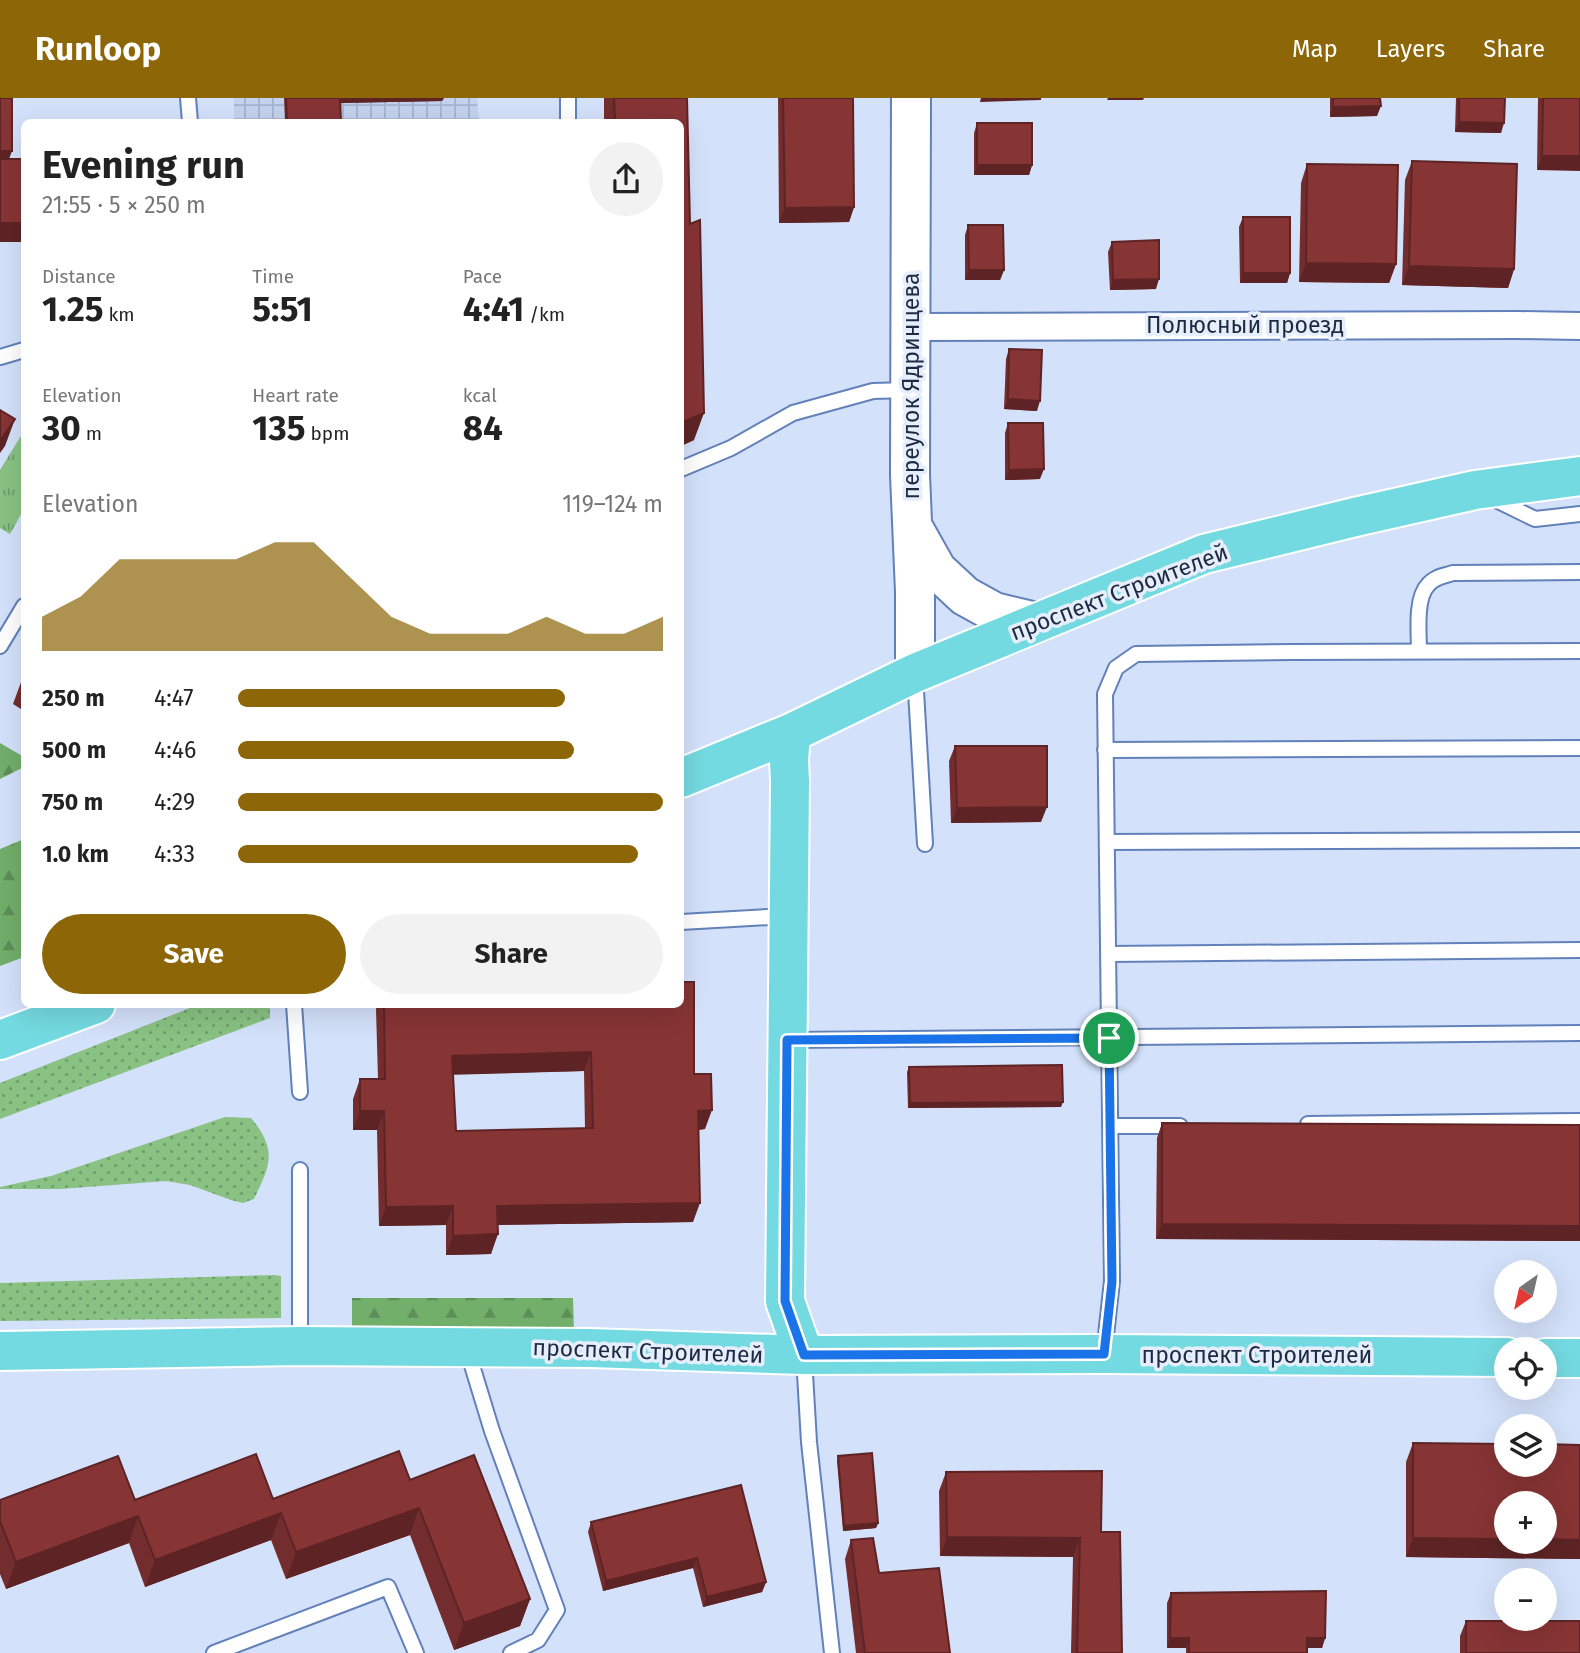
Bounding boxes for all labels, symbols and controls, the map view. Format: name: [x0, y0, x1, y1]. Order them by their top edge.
text: Runloop: [35, 29, 161, 69]
text: Map: [1292, 35, 1338, 63]
text: Layers: [1376, 35, 1445, 63]
text: Share: [1483, 35, 1545, 63]
text: Evening run: [42, 142, 245, 188]
button: share: [589, 142, 663, 216]
text: 21:55 · 5 × 250 m: [42, 191, 206, 219]
text: Distance: [42, 265, 116, 288]
text: Time: [252, 265, 294, 288]
text: Pace: [463, 265, 502, 288]
street label: переулок Ядринцева: [897, 273, 925, 499]
text: 1.25: [42, 288, 104, 330]
text: 5:51: [252, 288, 313, 330]
text: 4:41: [463, 288, 524, 330]
text: km: [104, 303, 135, 326]
text: /km: [524, 303, 565, 326]
street label: Полюсный проезд: [1146, 311, 1344, 339]
text: Elevation: [42, 384, 122, 407]
text: Heart rate: [252, 384, 339, 407]
text: kcal: [463, 384, 497, 407]
text: 30: [42, 407, 81, 449]
text: 135: [252, 407, 306, 449]
text: 84: [463, 407, 503, 449]
text: m: [81, 422, 102, 445]
text: bpm: [306, 422, 349, 445]
text: Elevation: [42, 490, 138, 518]
text: 119–124 m: [562, 490, 663, 518]
street label: проспект Строителей: [1006, 538, 1232, 646]
text: 250 m: [42, 684, 105, 712]
text: 4:47: [154, 684, 194, 712]
text: 500 m: [42, 736, 106, 764]
text: 4:46: [154, 736, 196, 764]
text: 750 m: [42, 788, 103, 816]
text: 4:29: [154, 788, 195, 816]
text: 1.0 km: [42, 840, 109, 868]
text: 4:33: [154, 840, 195, 868]
button: Save: [42, 914, 346, 994]
button: Share: [360, 914, 663, 994]
pin: [1079, 1008, 1139, 1068]
icon: arrive: [1090, 1019, 1128, 1057]
north arrow: [1494, 1260, 1558, 1323]
map controls: [1494, 1260, 1557, 1631]
street label: проспект Строителей: [532, 1333, 764, 1369]
button: locate: [1494, 1337, 1557, 1400]
street label: проспект Строителей: [1142, 1341, 1372, 1369]
button: layers: [1494, 1414, 1557, 1477]
button: +: [1494, 1491, 1557, 1554]
button: −: [1494, 1568, 1557, 1631]

